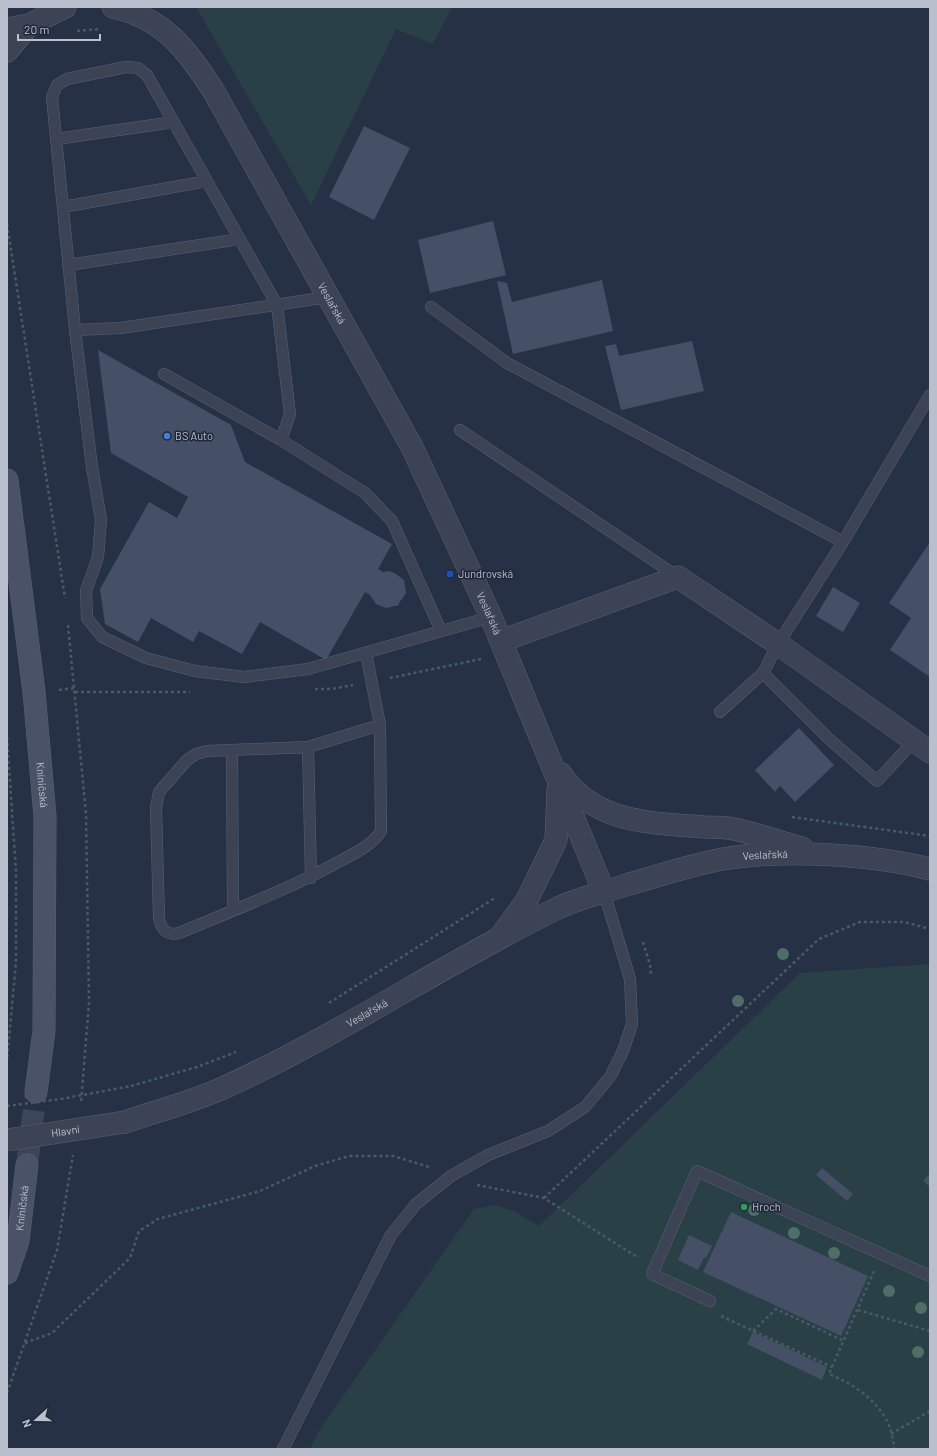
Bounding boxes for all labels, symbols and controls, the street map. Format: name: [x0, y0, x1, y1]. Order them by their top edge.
scale bar: [18, 16, 100, 42]
text: 20 m: [24, 22, 50, 36]
street label: Veslařská: [315, 280, 349, 326]
place label: BS Auto: [175, 429, 213, 442]
marker: BS Auto: [162, 431, 172, 441]
place label: Jundrovská: [458, 567, 513, 580]
marker: Jundrovská: [445, 569, 455, 579]
street label: Veslařská: [474, 590, 505, 636]
street label: Kníničská: [34, 761, 51, 808]
street label: Veslařská: [742, 847, 788, 862]
street label: Veslařská: [344, 996, 390, 1029]
street label: Hlavní: [50, 1122, 81, 1139]
street label: Kníničská: [12, 1184, 31, 1232]
place label: Hroch: [752, 1200, 781, 1213]
marker: Hroch: [739, 1202, 749, 1212]
north arrow: [16, 1400, 56, 1440]
text: N: [19, 1418, 34, 1430]

